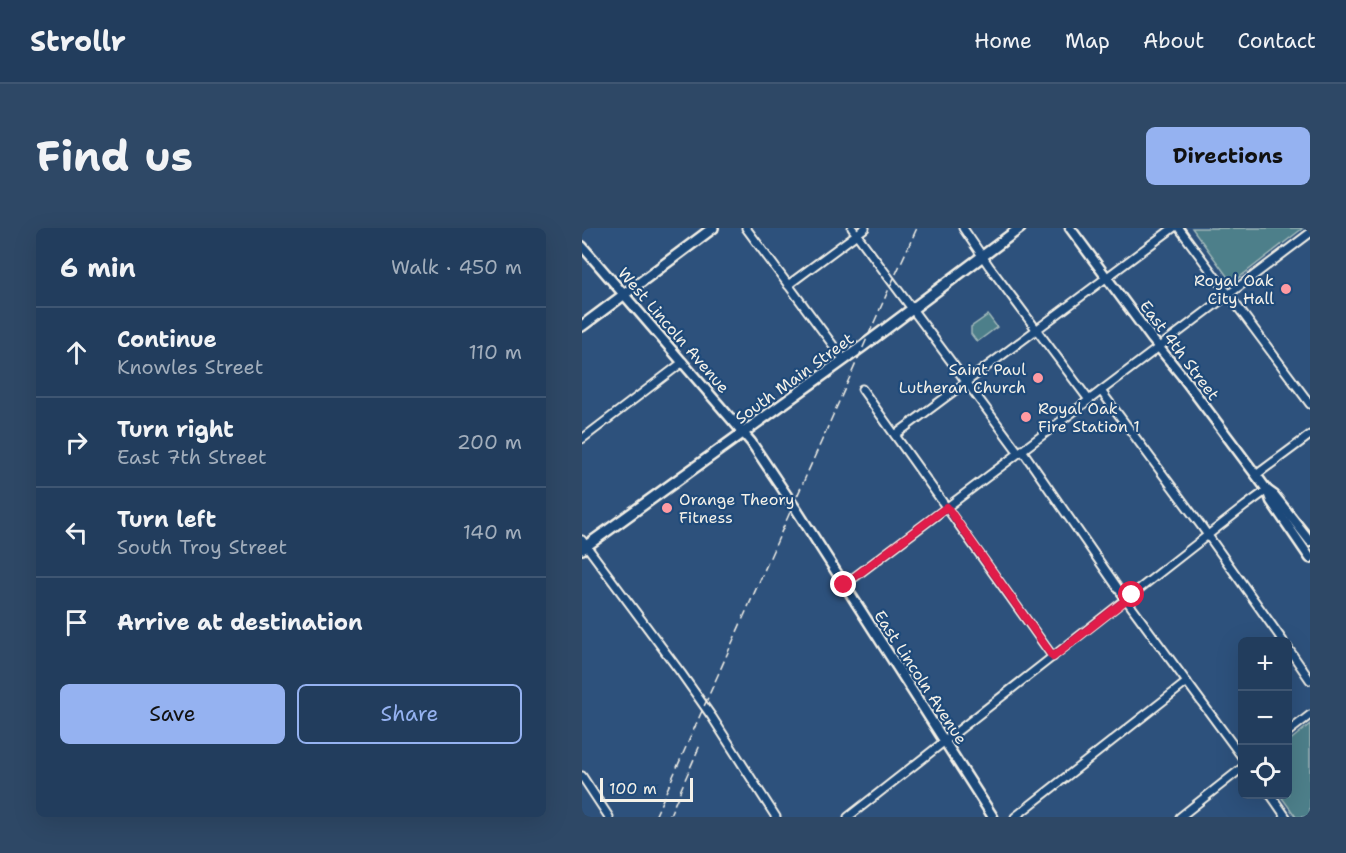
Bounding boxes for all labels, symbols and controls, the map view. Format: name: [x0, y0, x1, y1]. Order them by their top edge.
text: Strollr: [30, 22, 126, 60]
text: Home: [974, 27, 1032, 55]
text: Map: [1065, 27, 1110, 55]
text: About: [1143, 27, 1204, 55]
text: Contact: [1237, 27, 1316, 55]
button: Directions: [1146, 127, 1310, 185]
text: Find us: [36, 128, 193, 184]
text: 6 min: [60, 250, 136, 285]
text: Walk · 450 m: [391, 254, 522, 280]
street label: West Lincoln Avenue: [613, 263, 734, 398]
place label: Royal Oak City Hall: [1194, 270, 1274, 309]
marker: Royal Oak City Hall: [1279, 282, 1293, 296]
street label: East 4th Street: [1135, 296, 1224, 405]
text: Continue: [117, 325, 217, 354]
street label: South Main Street: [731, 328, 858, 428]
icon: ahead: [60, 336, 93, 369]
text: 110 m: [468, 339, 522, 365]
text: Knowles Street: [117, 354, 263, 380]
place label: Saint Paul Lutheran Church: [899, 359, 1026, 398]
marker: Saint Paul Lutheran Church: [1031, 371, 1045, 385]
place label: Royal Oak Fire Station 1: [1038, 398, 1140, 437]
marker: Royal Oak Fire Station 1: [1019, 410, 1033, 424]
text: Turn right: [117, 415, 234, 444]
icon: right: [60, 426, 93, 459]
text: 200 m: [457, 429, 522, 455]
text: East 7th Street: [117, 444, 267, 470]
place label: Orange Theory Fitness: [679, 489, 795, 528]
marker: Orange Theory Fitness: [660, 501, 674, 515]
text: Turn left: [117, 505, 216, 534]
icon: left: [60, 516, 93, 549]
text: 140 m: [463, 519, 522, 545]
text: South Troy Street: [117, 534, 287, 560]
route end: [830, 571, 856, 597]
route start: [1118, 581, 1144, 607]
icon: arrive: [60, 606, 93, 639]
street label: East Lincoln Avenue: [869, 606, 972, 748]
text: Arrive at destination: [117, 608, 363, 637]
map controls: [1238, 637, 1292, 799]
button: +: [1238, 637, 1292, 691]
button: Save: [60, 684, 285, 744]
button: Share: [297, 684, 522, 744]
button: −: [1238, 691, 1292, 745]
button: locate: [1238, 745, 1292, 799]
scale bar: [600, 775, 693, 802]
text: 100 m: [609, 778, 657, 799]

